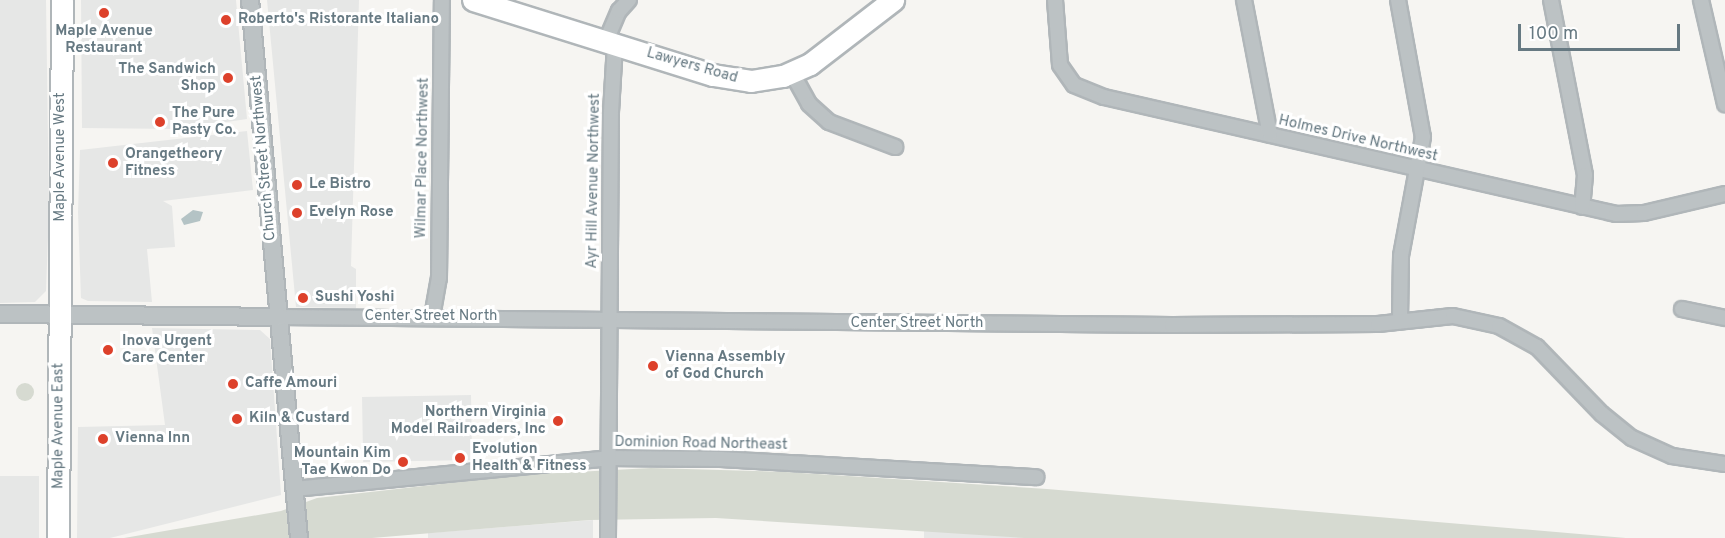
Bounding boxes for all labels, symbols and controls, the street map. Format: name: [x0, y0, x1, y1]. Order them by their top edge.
marker: Maple Avenue Restaurant: [97, 6, 111, 20]
place label: Roberto's Ristorante Italiano: [238, 11, 439, 29]
scale bar: [1521, 12, 1683, 50]
marker: Roberto's Ristorante Italiano: [219, 13, 233, 27]
place label: Maple Avenue Restaurant: [55, 22, 153, 57]
text: 100 m: [1529, 23, 1578, 46]
street label: Lawyers Road: [644, 44, 740, 88]
place label: The Sandwich Shop: [118, 60, 216, 95]
marker: The Sandwich Shop: [221, 71, 235, 85]
street label: Church Street Northwest: [248, 74, 280, 242]
street label: Wilmar Place Northwest: [413, 77, 433, 239]
street label: Maple Avenue West: [52, 92, 70, 222]
street label: Ayr Hill Avenue Northwest: [583, 93, 605, 269]
place label: The Pure Pasty Co.: [172, 104, 236, 139]
street label: Holmes Drive Northwest: [1277, 112, 1439, 166]
marker: The Pure Pasty Co.: [153, 115, 167, 129]
place label: Orangetheory Fitness: [125, 145, 223, 180]
marker: Orangetheory Fitness: [106, 156, 120, 170]
place label: Le Bistro: [309, 176, 371, 194]
marker: Le Bistro: [290, 178, 304, 192]
place label: Evelyn Rose: [309, 204, 393, 222]
marker: Evelyn Rose: [290, 206, 304, 220]
place label: Sushi Yoshi: [315, 289, 395, 307]
marker: Sushi Yoshi: [296, 291, 310, 305]
street label: Center Street North: [365, 308, 497, 326]
street label: Center Street North: [851, 315, 983, 333]
place label: Inova Urgent Care Center: [122, 332, 212, 367]
marker: Inova Urgent Care Center: [99, 341, 117, 359]
place label: Vienna Assembly of God Church: [665, 348, 786, 383]
marker: Vienna Assembly of God Church: [646, 359, 660, 373]
street label: Maple Avenue East: [50, 363, 68, 489]
place label: Caffe Amouri: [245, 375, 338, 393]
marker: Caffe Amouri: [226, 377, 240, 391]
place label: Northern Virginia Model Railroaders, Inc: [391, 403, 546, 438]
place label: Kiln & Custard: [249, 410, 350, 428]
marker: Kiln & Custard: [230, 412, 244, 426]
marker: Northern Virginia Model Railroaders, Inc: [551, 414, 565, 428]
place label: Vienna Inn: [115, 430, 190, 448]
marker: Vienna Inn: [96, 432, 110, 446]
street label: Dominion Road Northeast: [614, 433, 788, 455]
place label: Evolution Health & Fitness: [472, 440, 587, 475]
place label: Mountain Kim Tae Kwon Do: [294, 444, 391, 479]
marker: Evolution Health & Fitness: [453, 451, 467, 465]
marker: Mountain Kim Tae Kwon Do: [396, 455, 410, 469]

